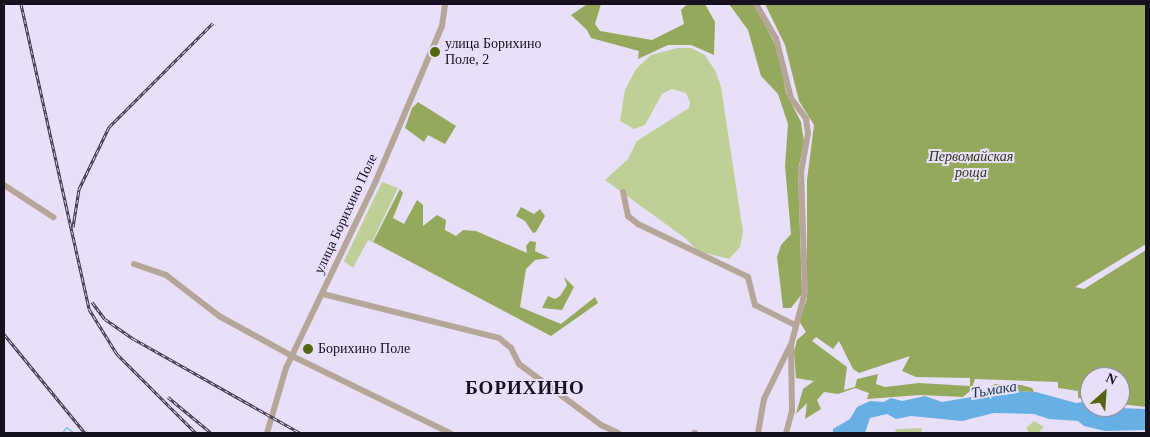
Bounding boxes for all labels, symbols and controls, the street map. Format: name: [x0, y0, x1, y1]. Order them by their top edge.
place label: улица Борихино Поле, 2: [445, 36, 542, 68]
marker: улица Борихино Поле, 2: [429, 46, 441, 58]
park label: Первомайская роща: [929, 149, 1013, 182]
street label: улица Борихино Поле: [311, 151, 381, 277]
place label: Борихино Поле: [318, 341, 410, 357]
marker: Борихино Поле: [302, 343, 314, 355]
north arrow: [1080, 367, 1130, 417]
text: N: [1104, 370, 1119, 388]
district label: БОРИХИНО: [464, 377, 586, 399]
water label: Тьмака: [970, 378, 1018, 402]

